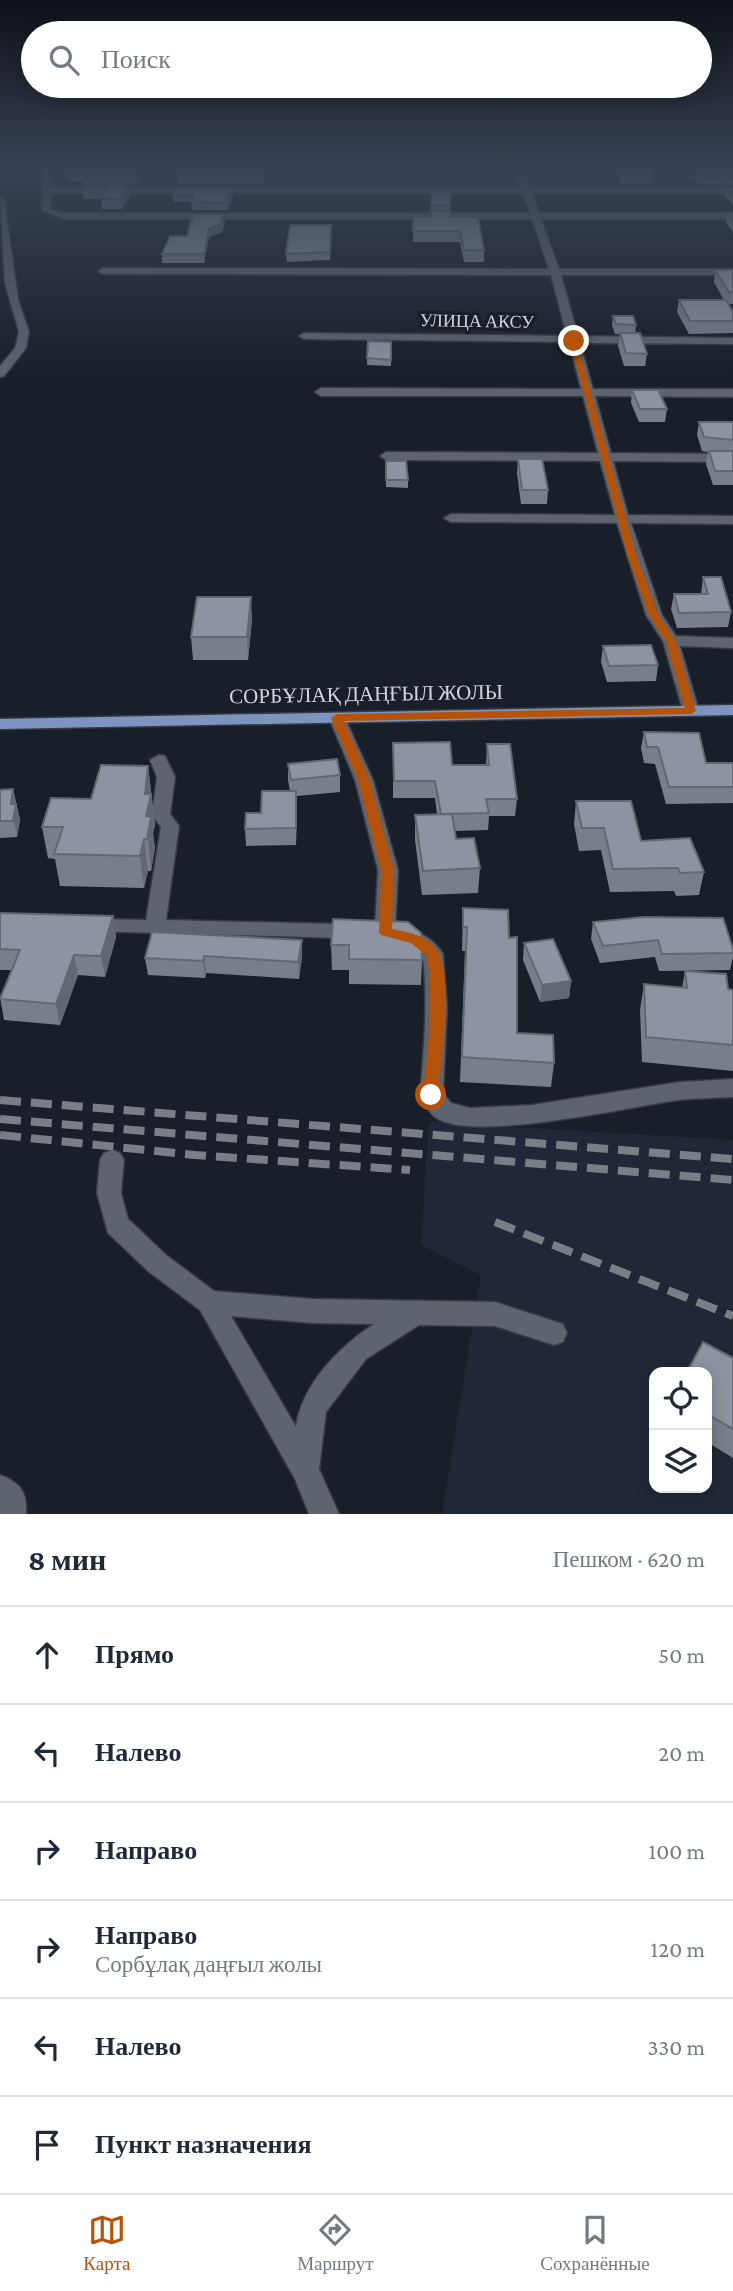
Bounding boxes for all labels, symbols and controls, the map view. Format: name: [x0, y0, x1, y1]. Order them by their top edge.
search box: [21, 21, 712, 98]
icon: search: [45, 41, 83, 79]
text: Поиск: [101, 45, 171, 74]
street label: УЛИЦА АКСУ: [420, 310, 535, 332]
route end: [558, 325, 589, 356]
street label: СОРБҰЛАҚ ДАҢҒЫЛ ЖОЛЫ: [229, 680, 503, 708]
route start: [415, 1079, 446, 1110]
map controls: [649, 1367, 712, 1493]
button: locate: [649, 1367, 712, 1430]
button: layers: [649, 1430, 712, 1493]
text: 8 мин: [28, 1543, 106, 1576]
text: Пешком · 620 m: [553, 1546, 705, 1572]
icon: ahead: [28, 1636, 66, 1674]
text: Прямо: [95, 1640, 174, 1669]
text: 50 m: [658, 1642, 705, 1668]
icon: left: [28, 1734, 66, 1772]
text: Налево: [95, 1738, 181, 1767]
text: 20 m: [658, 1740, 705, 1766]
icon: right: [28, 1832, 66, 1870]
text: Направо: [95, 1836, 197, 1865]
text: 100 m: [649, 1838, 705, 1864]
text: Направо: [95, 1921, 197, 1950]
icon: right: [28, 1930, 66, 1968]
text: 120 m: [651, 1936, 705, 1962]
text: Сорбұлақ даңғыл жолы: [95, 1951, 322, 1977]
icon: left: [28, 2028, 66, 2066]
text: Налево: [95, 2032, 181, 2061]
text: 330 m: [647, 2034, 705, 2060]
icon: arrive: [28, 2126, 66, 2164]
text: Пункт назначения: [95, 2130, 312, 2159]
tab: Карта: [83, 2211, 130, 2275]
tab: Маршрут: [297, 2211, 374, 2275]
tab: Сохранённые: [540, 2211, 650, 2275]

